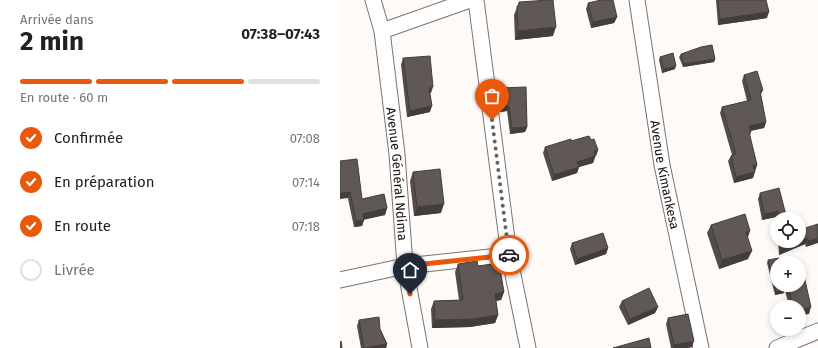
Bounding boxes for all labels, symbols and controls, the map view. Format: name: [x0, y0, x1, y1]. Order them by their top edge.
text: Arrivée dans: [20, 12, 94, 27]
text: 07:38–07:43: [241, 25, 320, 43]
text: 2 min: [20, 26, 84, 57]
pin: [475, 79, 509, 120]
icon: bag: [481, 85, 503, 107]
text: En route · 60 m: [20, 90, 108, 105]
street label: Avenue Général Ndima: [384, 106, 411, 241]
street label: Avenue Kimankesa: [648, 119, 683, 231]
icon: check: [20, 127, 42, 149]
text: Confirmée: [54, 129, 123, 147]
text: 07:08: [290, 131, 320, 146]
icon: check: [20, 171, 42, 193]
text: En préparation: [54, 173, 155, 191]
text: 07:14: [292, 175, 320, 190]
map controls: [770, 212, 806, 336]
button: locate: [770, 212, 806, 248]
icon: check: [20, 215, 42, 237]
text: En route: [54, 217, 111, 235]
text: 07:18: [292, 219, 320, 234]
courier: [489, 235, 529, 275]
icon: car: [498, 244, 520, 266]
pin: [393, 253, 427, 294]
button: +: [770, 256, 806, 292]
icon: home: [399, 259, 421, 281]
text: Livrée: [54, 261, 95, 279]
button: −: [770, 300, 806, 336]

